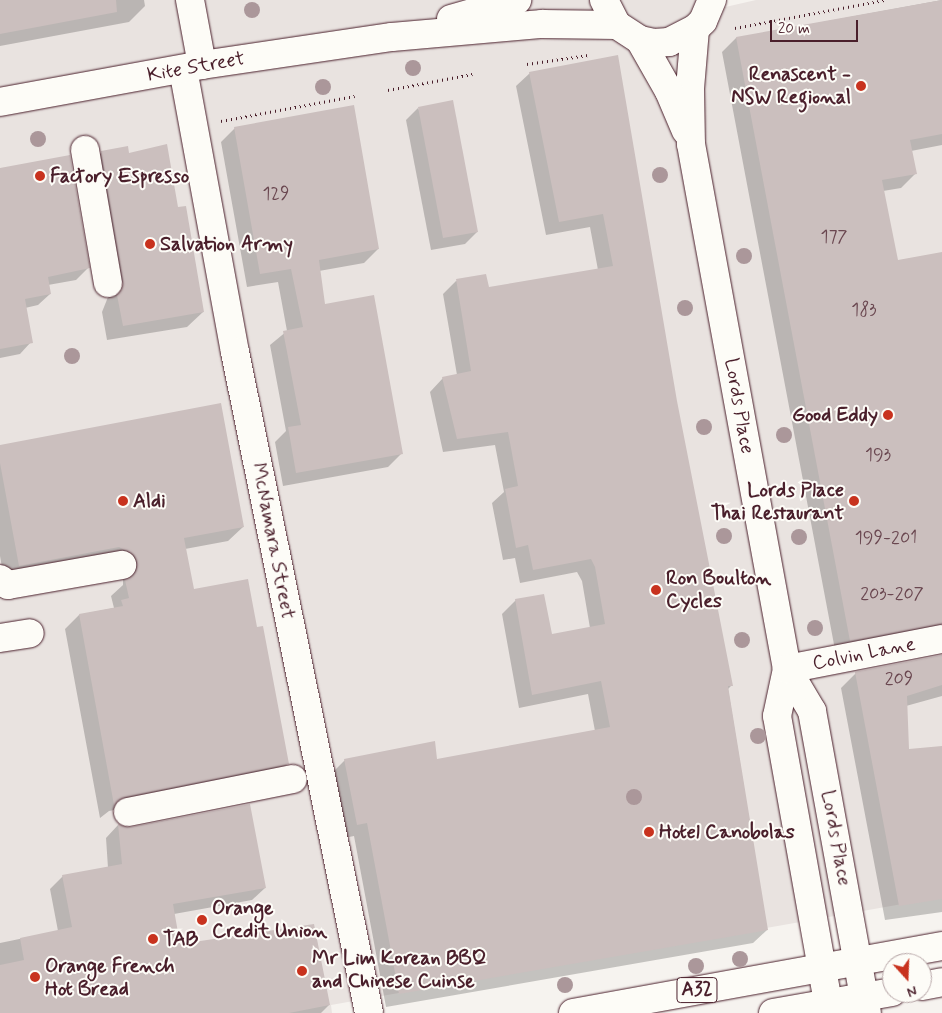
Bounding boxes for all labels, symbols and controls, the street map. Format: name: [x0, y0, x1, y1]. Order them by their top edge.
scale bar: [772, 10, 860, 42]
text: 20 m: [778, 19, 810, 39]
street label: Kite Street: [146, 47, 246, 87]
place label: Renascent - NSW Regional: [731, 62, 851, 109]
marker: Renascent - NSW Regional: [855, 80, 867, 92]
place label: Factory Espresso: [50, 164, 191, 188]
marker: Factory Espresso: [34, 170, 46, 182]
house number: 129: [262, 183, 290, 205]
house number: 177: [820, 226, 848, 248]
place label: Salvation Army: [160, 232, 290, 256]
marker: Salvation Army: [144, 238, 156, 250]
house number: 183: [851, 299, 877, 321]
street label: Lords Place: [719, 356, 759, 456]
place label: Good Eddy: [793, 403, 878, 427]
marker: Good Eddy: [882, 409, 894, 421]
house number: 193: [865, 444, 891, 466]
street label: McNamara Street: [246, 461, 300, 621]
place label: Lords Place Thai Restaurant: [710, 478, 844, 525]
place label: Aldi: [133, 489, 166, 513]
marker: Aldi: [117, 495, 129, 507]
marker: Lords Place Thai Restaurant: [848, 495, 860, 507]
house number: 199-201: [855, 527, 917, 549]
place label: Ron Boulton Cycles: [666, 566, 762, 613]
house number: 203-207: [860, 583, 924, 605]
marker: Ron Boulton Cycles: [650, 584, 662, 596]
street label: Colvin Lane: [813, 633, 915, 675]
house number: 209: [885, 668, 913, 690]
street label: Lords Place: [816, 788, 856, 888]
place label: Hotel Canobolas: [659, 820, 791, 844]
marker: Hotel Canobolas: [643, 826, 655, 838]
place label: Orange Credit Union: [212, 896, 322, 943]
marker: Orange Credit Union: [196, 914, 208, 926]
place label: TAB: [163, 927, 198, 951]
marker: TAB: [147, 933, 159, 945]
place label: Mr Lim Korean BBQ and Chinese Cuinse: [312, 947, 498, 994]
north arrow: [882, 953, 932, 1003]
place label: Orange French Hot Bread: [45, 954, 175, 1001]
marker: Mr Lim Korean BBQ and Chinese Cuinse: [296, 965, 308, 977]
marker: Orange French Hot Bread: [29, 971, 41, 983]
road number: A32: [676, 974, 718, 1006]
text: N: [904, 981, 919, 1001]

